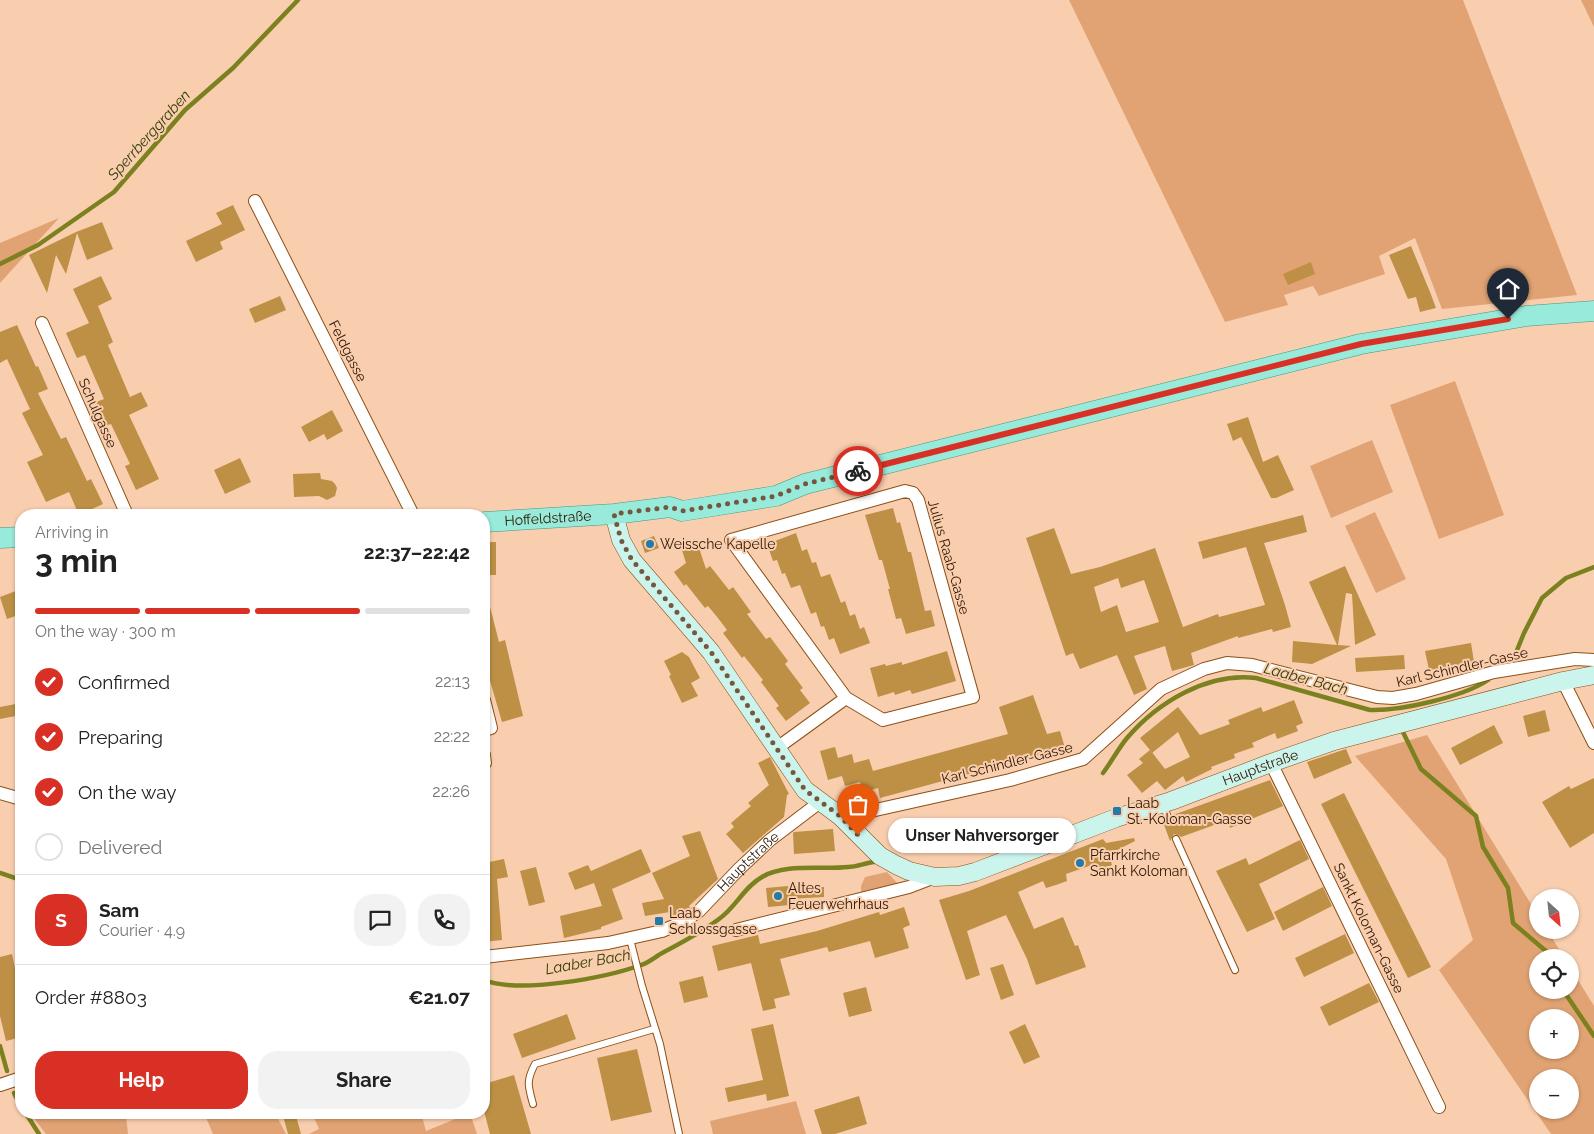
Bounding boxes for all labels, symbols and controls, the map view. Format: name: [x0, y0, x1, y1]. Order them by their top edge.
water label: Sperrberggraben: [103, 86, 194, 184]
pin: [1487, 268, 1529, 319]
icon: home: [1494, 275, 1522, 303]
street label: Feldgasse: [326, 318, 370, 384]
street label: Schulgasse: [76, 376, 120, 450]
courier: [833, 446, 883, 496]
icon: bike: [844, 457, 872, 485]
street label: Julius Raab-Gasse: [925, 498, 973, 616]
street label: Hoffeldstraße: [504, 507, 592, 529]
text: Arriving in: [35, 523, 109, 542]
place label: Weissche Kapelle: [660, 536, 775, 552]
marker: Weissche Kapelle: [644, 538, 656, 550]
text: 22:37–22:42: [364, 541, 470, 563]
text: 3 min: [35, 542, 118, 579]
text: On the way · 300 m: [35, 622, 176, 641]
street label: Karl Schindler-Gasse: [1395, 644, 1529, 690]
water label: Laaber Bach: [1262, 659, 1350, 699]
icon: check: [35, 668, 63, 696]
text: Confirmed: [78, 671, 170, 693]
text: 22:13: [435, 672, 470, 691]
icon: check: [35, 723, 63, 751]
text: Preparing: [78, 726, 163, 748]
text: 22:22: [434, 727, 470, 746]
street label: Karl Schindler-Gasse: [940, 739, 1074, 787]
street label: Hauptstraße: [1220, 746, 1300, 789]
icon: check: [35, 778, 63, 806]
text: On the way: [78, 781, 177, 803]
text: 22:26: [432, 782, 470, 801]
pin: [837, 784, 879, 835]
icon: bag: [844, 791, 872, 819]
place label: Laab St.-Koloman-Gasse: [1127, 795, 1252, 827]
marker: Laab St.-Koloman-Gasse: [1111, 805, 1123, 817]
callout: Unser Nahversorger: [888, 818, 1076, 852]
text: Unser Nahversorger: [905, 826, 1059, 845]
street label: Hauptstraße: [714, 828, 782, 895]
text: Delivered: [78, 836, 162, 858]
place label: Pfarrkirche Sankt Koloman: [1090, 847, 1188, 879]
marker: Pfarrkirche Sankt Koloman: [1074, 857, 1086, 869]
street label: Sankt Koloman-Gasse: [1330, 860, 1408, 996]
place label: Altes Feuerwehrhaus: [788, 880, 889, 912]
north arrow: [1529, 889, 1579, 939]
map controls: [1529, 889, 1579, 1119]
marker: Altes Feuerwehrhaus: [772, 890, 784, 902]
button: chat: [354, 894, 406, 946]
button: phone: [418, 894, 470, 946]
text: Sam: [99, 899, 139, 921]
place label: Laab Schlossgasse: [669, 905, 757, 937]
text: S: [55, 909, 67, 931]
marker: Laab Schlossgasse: [653, 915, 665, 927]
text: Courier · 4.9: [99, 921, 185, 940]
water label: Laaber Bach: [544, 946, 632, 978]
button: locate: [1529, 949, 1579, 999]
text: Order #8803: [35, 986, 147, 1008]
text: €21.07: [408, 986, 470, 1008]
button: +: [1529, 1009, 1579, 1059]
button: Help: [35, 1051, 248, 1109]
button: Share: [258, 1051, 470, 1109]
button: −: [1529, 1069, 1579, 1119]

